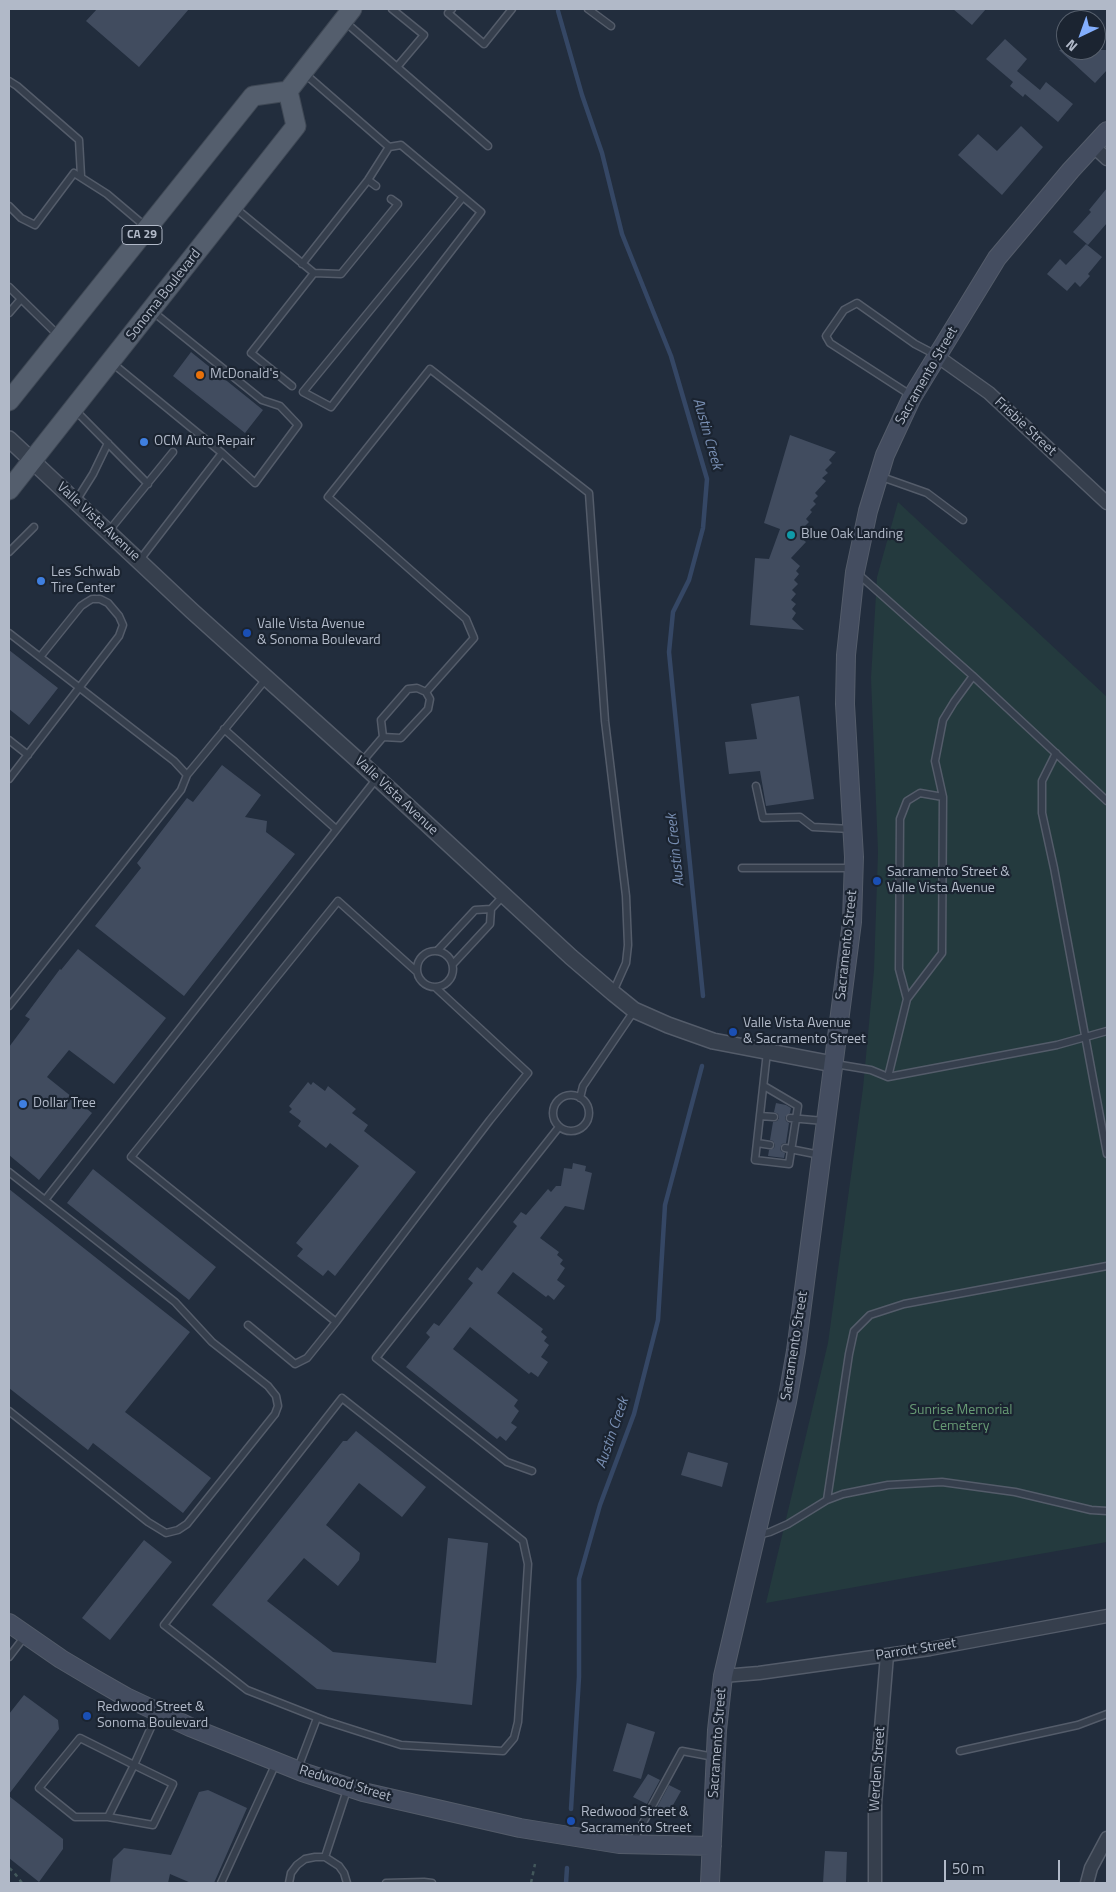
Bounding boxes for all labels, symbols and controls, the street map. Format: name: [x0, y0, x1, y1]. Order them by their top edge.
north arrow: [1056, 10, 1106, 60]
text: N: [1061, 35, 1082, 57]
road number: CA 29: [122, 226, 162, 244]
street label: Sonoma Boulevard: [123, 246, 205, 344]
street label: Sacramento Street: [892, 324, 962, 428]
place label: McDonald's: [210, 367, 279, 383]
marker: McDonald's: [194, 369, 206, 381]
street label: Frisbie Street: [991, 394, 1059, 460]
water label: Austin Creek: [688, 396, 726, 472]
place label: OCM Auto Repair: [154, 434, 255, 450]
marker: OCM Auto Repair: [138, 436, 150, 448]
street label: Valle Vista Avenue: [53, 479, 143, 565]
place label: Blue Oak Landing: [801, 527, 903, 543]
marker: Blue Oak Landing: [785, 529, 797, 541]
place label: Les Schwab Tire Center: [51, 565, 120, 598]
marker: Les Schwab Tire Center: [35, 575, 47, 587]
place label: Valle Vista Avenue & Sonoma Boulevard: [257, 617, 381, 650]
marker: Valle Vista Avenue & Sonoma Boulevard: [241, 627, 253, 639]
street label: Valle Vista Avenue: [351, 753, 441, 839]
water label: Austin Creek: [663, 813, 689, 887]
place label: Sacramento Street & Valle Vista Avenue: [887, 865, 1010, 898]
marker: Sacramento Street & Valle Vista Avenue: [871, 875, 883, 887]
street label: Sacramento Street: [833, 889, 861, 1001]
place label: Valle Vista Avenue & Sacramento Street: [743, 1016, 866, 1048]
marker: Valle Vista Avenue & Sacramento Street: [727, 1026, 739, 1038]
place label: Dollar Tree: [33, 1096, 96, 1112]
marker: Dollar Tree: [17, 1098, 29, 1110]
street label: Sacramento Street: [778, 1290, 812, 1402]
water label: Austin Creek: [593, 1395, 633, 1471]
park label: Sunrise Memorial Cemetery: [909, 1403, 1013, 1435]
street label: Parrott Street: [875, 1635, 957, 1665]
street label: Sacramento Street: [706, 1687, 730, 1799]
place label: Redwood Street & Sonoma Boulevard: [97, 1700, 208, 1732]
marker: Redwood Street & Sonoma Boulevard: [81, 1710, 93, 1722]
street label: Werden Street: [867, 1726, 889, 1812]
street label: Redwood Street: [297, 1762, 393, 1806]
place label: Redwood Street & Sacramento Street: [581, 1805, 691, 1838]
marker: Redwood Street & Sacramento Street: [565, 1815, 577, 1827]
scale bar: [946, 1850, 1062, 1882]
text: 50 m: [952, 1857, 985, 1880]

